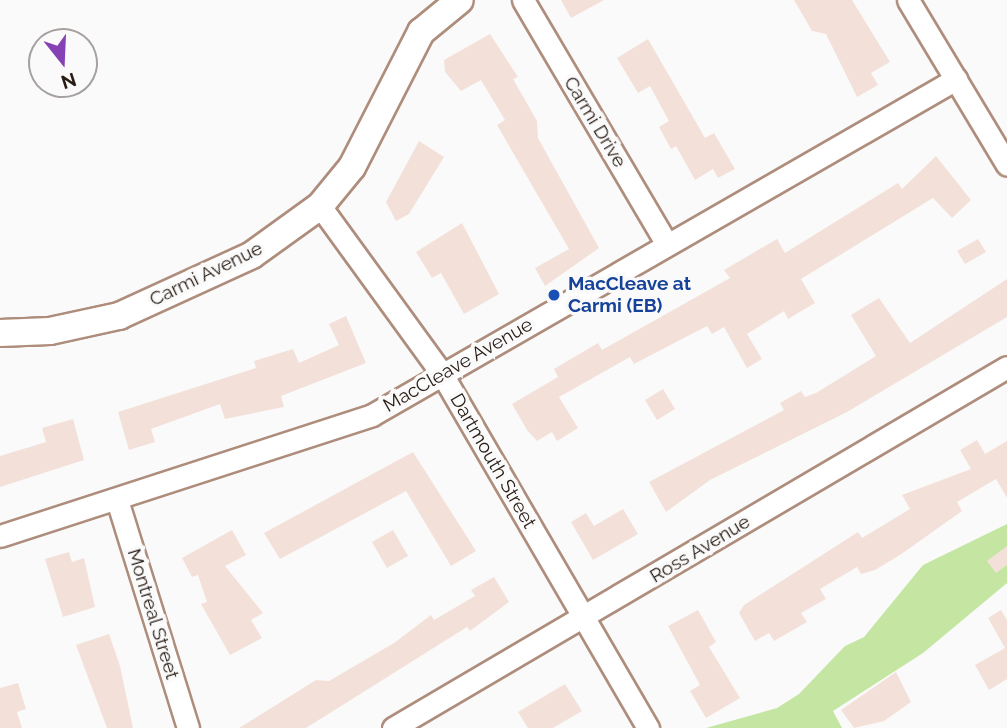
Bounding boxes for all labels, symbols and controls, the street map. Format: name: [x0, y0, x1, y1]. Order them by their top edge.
north arrow: [28, 28, 98, 98]
text: N: [59, 68, 79, 94]
street label: Carmi Drive: [559, 72, 631, 172]
street label: Carmi Avenue: [146, 237, 266, 311]
place label: MacCleave at Carmi (EB): [568, 273, 691, 317]
marker: MacCleave at Carmi (EB): [546, 287, 562, 303]
street label: MacCleave Avenue: [379, 313, 537, 417]
street label: Dartmouth Street: [445, 390, 541, 532]
street label: Ross Avenue: [646, 510, 754, 588]
street label: Montreal Street: [122, 546, 184, 682]

